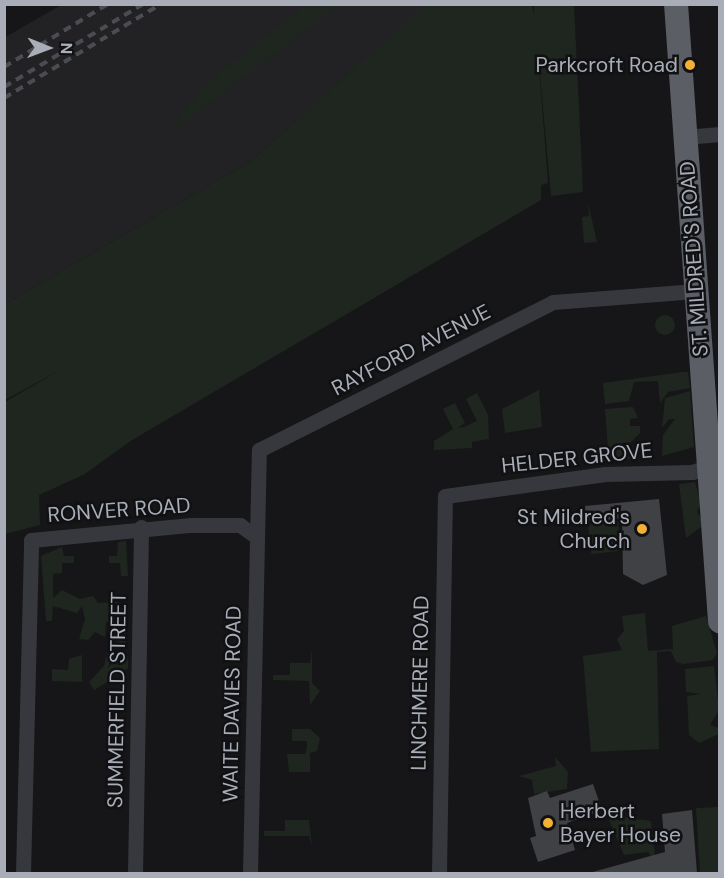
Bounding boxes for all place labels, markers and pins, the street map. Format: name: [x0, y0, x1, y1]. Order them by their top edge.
place label: Parkcroft Road: [536, 52, 678, 78]
marker: Parkcroft Road: [683, 58, 697, 72]
place label: St Mildred's Church: [517, 504, 630, 554]
marker: St Mildred's Church: [635, 522, 649, 536]
place label: Herbert Bayer House: [560, 798, 681, 848]
marker: Herbert Bayer House: [541, 816, 555, 830]

